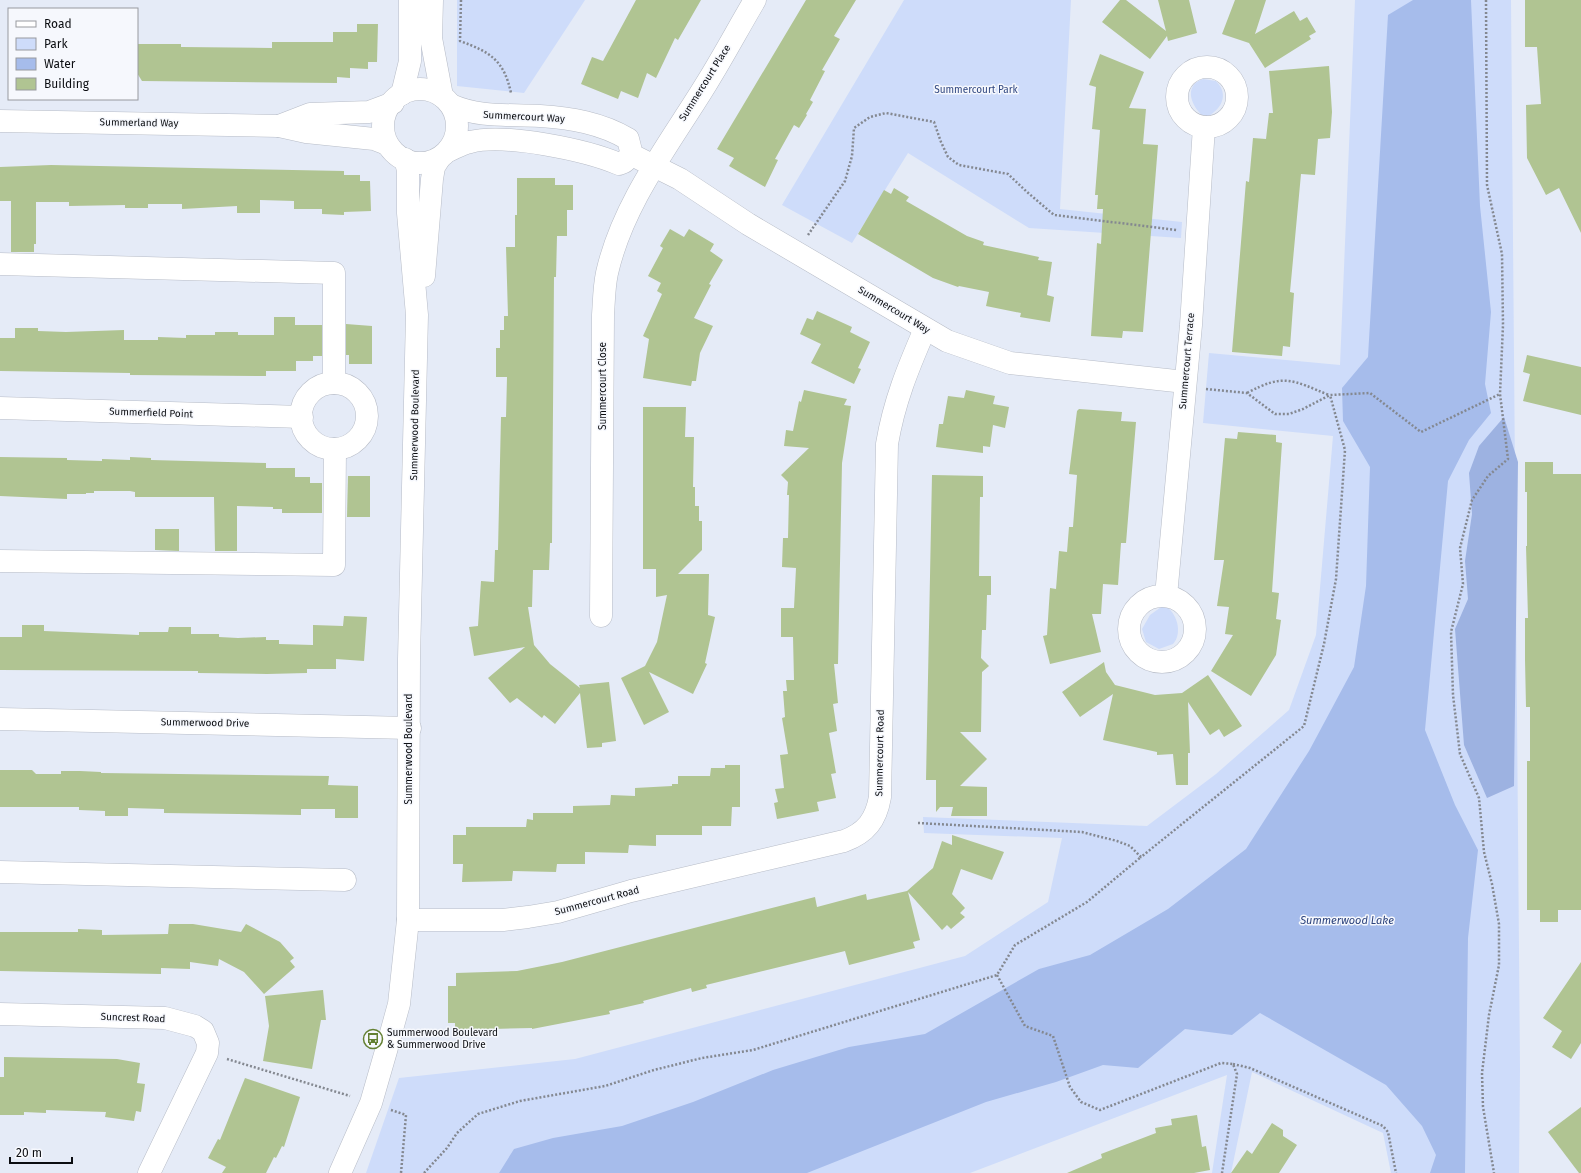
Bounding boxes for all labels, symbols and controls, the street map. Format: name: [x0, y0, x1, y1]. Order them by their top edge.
legend: [8, 8, 138, 100]
text: Road: [44, 17, 72, 31]
text: Park: [44, 37, 68, 51]
street label: Summercourt Place: [677, 43, 733, 123]
text: Water: [44, 57, 76, 71]
text: Building: [44, 77, 90, 91]
park label: Summercourt Park: [934, 84, 1019, 96]
street label: Summercourt Way: [483, 109, 565, 125]
street label: Summerland Way: [100, 116, 179, 130]
street label: Summercourt Way: [856, 284, 932, 336]
street label: Summercourt Terrace: [1177, 312, 1197, 410]
street label: Summercourt Close: [597, 342, 609, 430]
street label: Summerwood Boulevard: [408, 369, 422, 481]
street label: Summerfield Point: [109, 406, 194, 420]
street label: Summerwood Boulevard: [403, 694, 415, 804]
street label: Summercourt Road: [873, 709, 887, 797]
street label: Summerwood Drive: [161, 716, 249, 730]
street label: Summercourt Road: [554, 884, 641, 918]
water label: Summerwood Lake: [1299, 914, 1394, 927]
street label: Suncrest Road: [100, 1011, 166, 1025]
place label: Summerwood Boulevard & Summerwood Drive: [387, 1027, 498, 1051]
bus stop icon: Summerwood Boulevard & Summerwood Drive: [362, 1028, 384, 1050]
scale bar: [10, 1139, 72, 1165]
text: 20 m: [16, 1146, 42, 1160]

